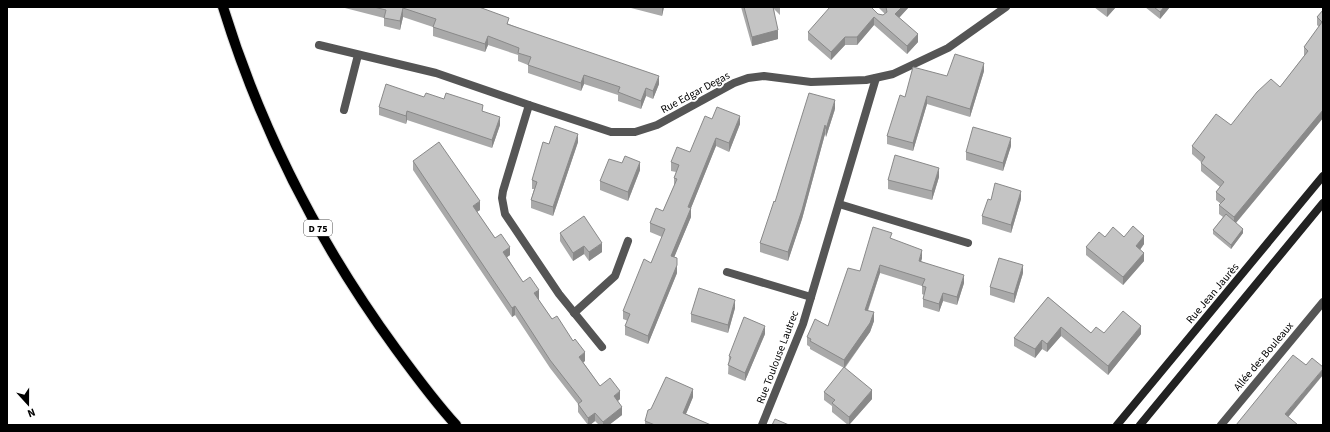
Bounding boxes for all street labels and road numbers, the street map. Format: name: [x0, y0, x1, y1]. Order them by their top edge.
street label: Rue Edgar Degas: [658, 68, 733, 117]
road number: D 75: [304, 220, 332, 236]
street label: Rue Jean Jaurès: [1183, 260, 1242, 327]
street label: Rue Toulouse Lautrec: [753, 308, 802, 406]
street label: Allée des Bouleaux: [1230, 318, 1297, 394]

